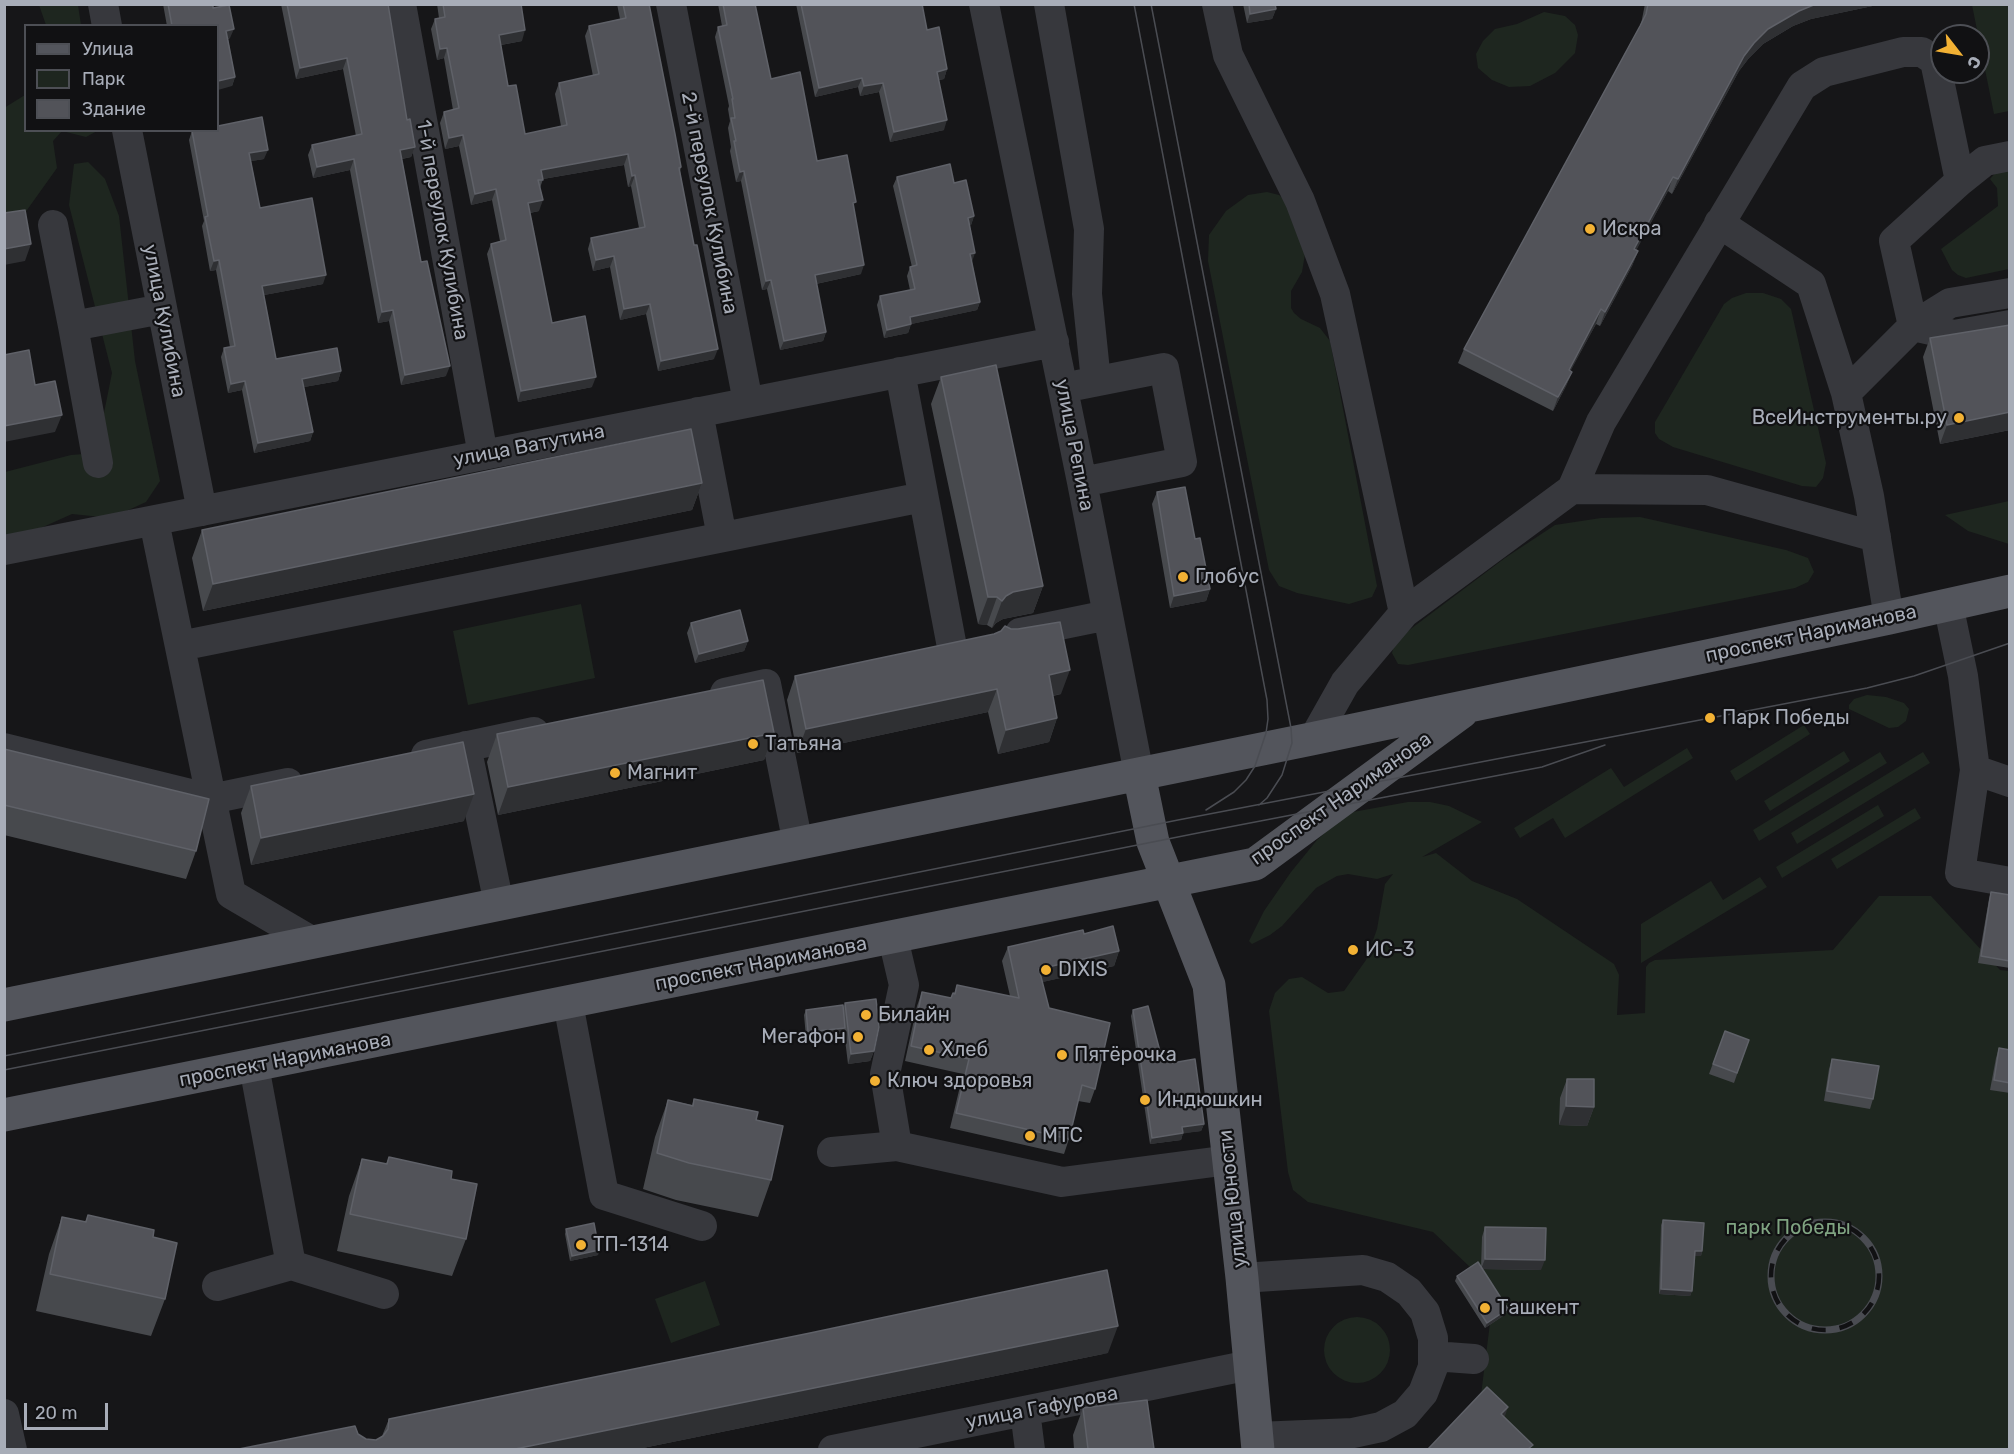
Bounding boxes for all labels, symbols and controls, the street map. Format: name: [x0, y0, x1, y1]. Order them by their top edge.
legend: [24, 24, 219, 132]
north arrow: [1930, 24, 1990, 84]
text: Улица: [82, 38, 134, 60]
text: С: [1963, 53, 1985, 72]
text: Парк: [82, 68, 125, 90]
street label: 2-й переулок Кулибина: [676, 90, 742, 316]
text: Здание: [82, 98, 146, 120]
street label: 1-й переулок Кулибина: [411, 118, 473, 342]
place label: Искра: [1602, 217, 1662, 241]
marker: Искра: [1583, 222, 1597, 236]
street label: улица Кулибина: [137, 242, 191, 400]
street label: улица Репина: [1049, 377, 1099, 513]
place label: ВсеИнструменты.ру: [1752, 406, 1947, 430]
marker: ВсеИнструменты.ру: [1952, 411, 1966, 425]
street label: улица Ватутина: [451, 420, 607, 472]
place label: Глобус: [1195, 565, 1259, 589]
marker: Глобус: [1176, 570, 1190, 584]
street label: проспект Нариманова: [1703, 600, 1919, 668]
place label: Парк Победы: [1722, 706, 1850, 730]
marker: Парк Победы: [1703, 711, 1717, 725]
street label: проспект Нариманова: [1246, 727, 1436, 871]
place label: Татьяна: [765, 732, 842, 756]
marker: Татьяна: [746, 737, 760, 751]
place label: Магнит: [627, 761, 697, 785]
marker: Магнит: [608, 766, 622, 780]
street label: проспект Нариманова: [653, 932, 869, 996]
place label: ИС-3: [1365, 938, 1414, 962]
marker: ИС-3: [1346, 943, 1360, 957]
place label: DIXIS: [1058, 958, 1108, 982]
marker: DIXIS: [1039, 963, 1053, 977]
place label: Билайн: [878, 1003, 950, 1027]
marker: Билайн: [859, 1008, 873, 1022]
place label: Мегафон: [761, 1025, 846, 1049]
street label: проспект Нариманова: [177, 1028, 393, 1092]
marker: Мегафон: [851, 1030, 865, 1044]
place label: Хлеб: [941, 1038, 988, 1062]
marker: Хлеб: [922, 1043, 936, 1057]
place label: Пятёрочка: [1074, 1043, 1177, 1067]
marker: Пятёрочка: [1055, 1048, 1069, 1062]
place label: Ключ здоровья: [887, 1069, 1032, 1093]
marker: Ключ здоровья: [868, 1074, 882, 1088]
place label: Индюшкин: [1157, 1088, 1263, 1112]
marker: Индюшкин: [1138, 1093, 1152, 1107]
place label: МТС: [1042, 1124, 1083, 1148]
marker: МТС: [1023, 1129, 1037, 1143]
street label: улица Юности: [1214, 1129, 1252, 1269]
park label: парк Победы: [1725, 1216, 1851, 1240]
place label: ТП-1314: [593, 1233, 669, 1257]
marker: ТП-1314: [574, 1238, 588, 1252]
place label: Ташкент: [1497, 1296, 1579, 1320]
marker: Ташкент: [1478, 1301, 1492, 1315]
street label: улица Гафурова: [964, 1381, 1120, 1435]
scale bar: [27, 1391, 111, 1429]
text: 20 m: [35, 1402, 77, 1424]

